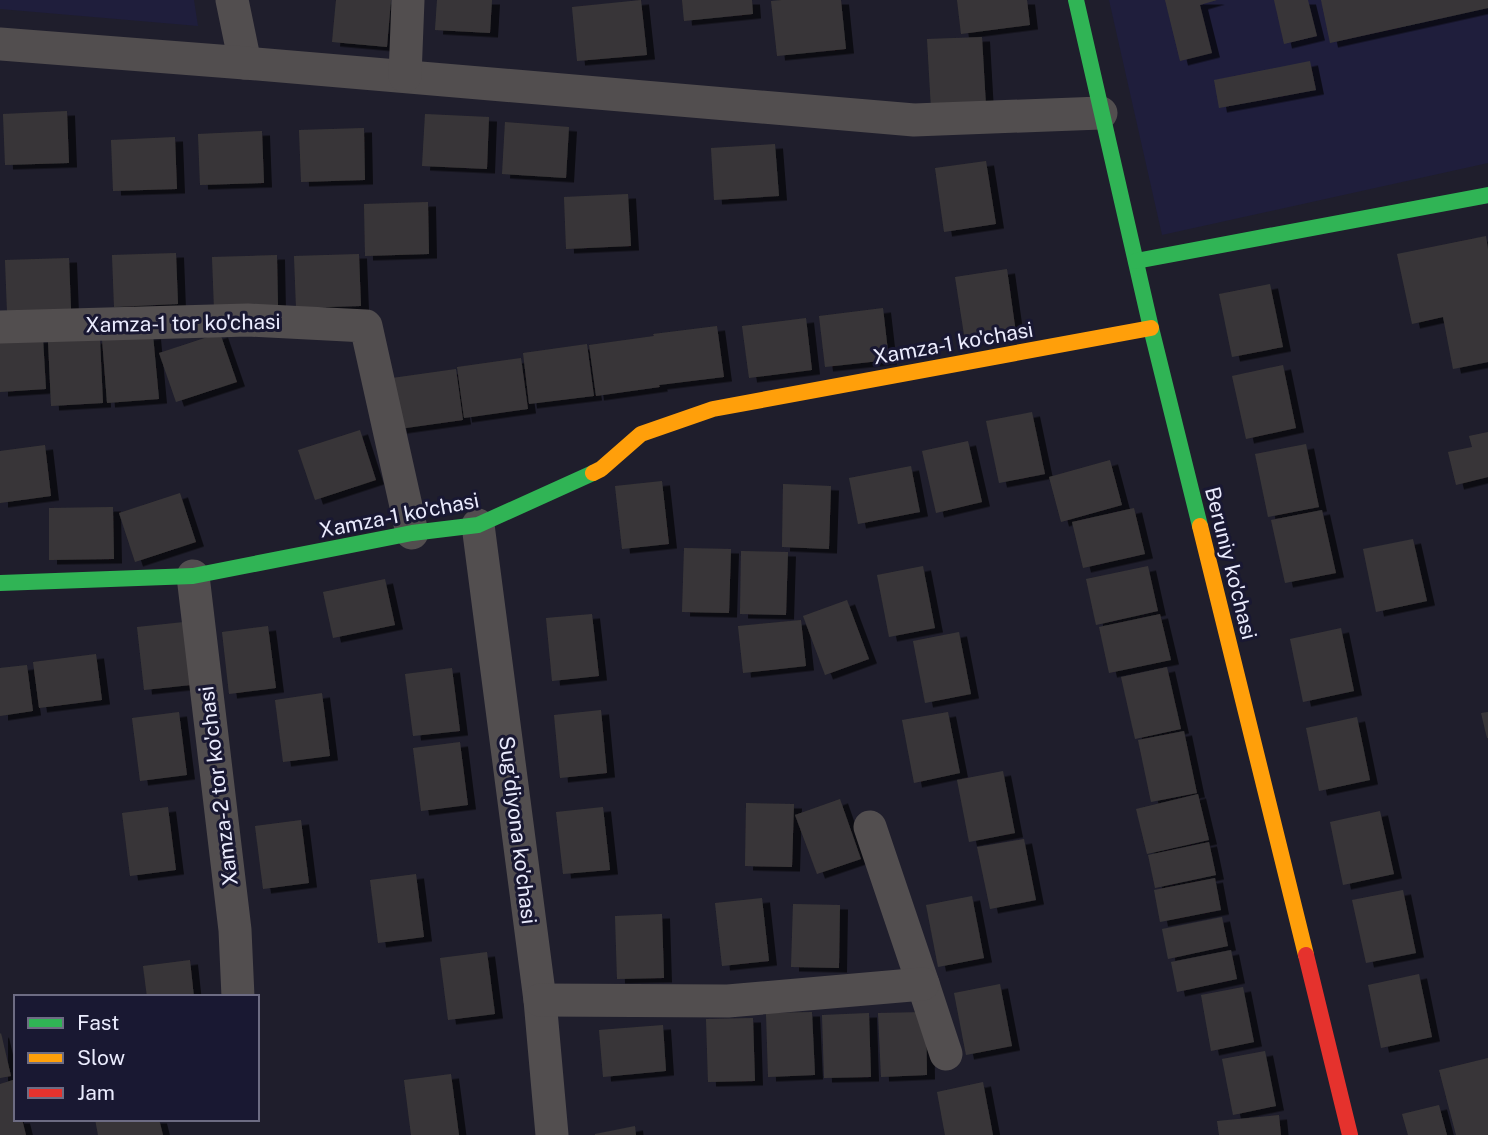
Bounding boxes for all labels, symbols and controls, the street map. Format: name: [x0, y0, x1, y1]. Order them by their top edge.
street label: Xamza-1 tor ko'chasi: [85, 309, 281, 337]
street label: Xamza-1 ko'chasi: [871, 317, 1035, 369]
street label: Beruniy ko'chasi: [1200, 484, 1262, 642]
street label: Xamza-1 ko'chasi: [317, 487, 481, 543]
street label: Xamza-2 tor ko'chasi: [193, 685, 243, 887]
street label: Sug'diyona ko'chasi: [494, 735, 542, 925]
legend: [14, 995, 259, 1121]
text: Fast: [77, 1010, 119, 1035]
text: Slow: [77, 1045, 125, 1070]
text: Jam: [77, 1080, 115, 1105]

